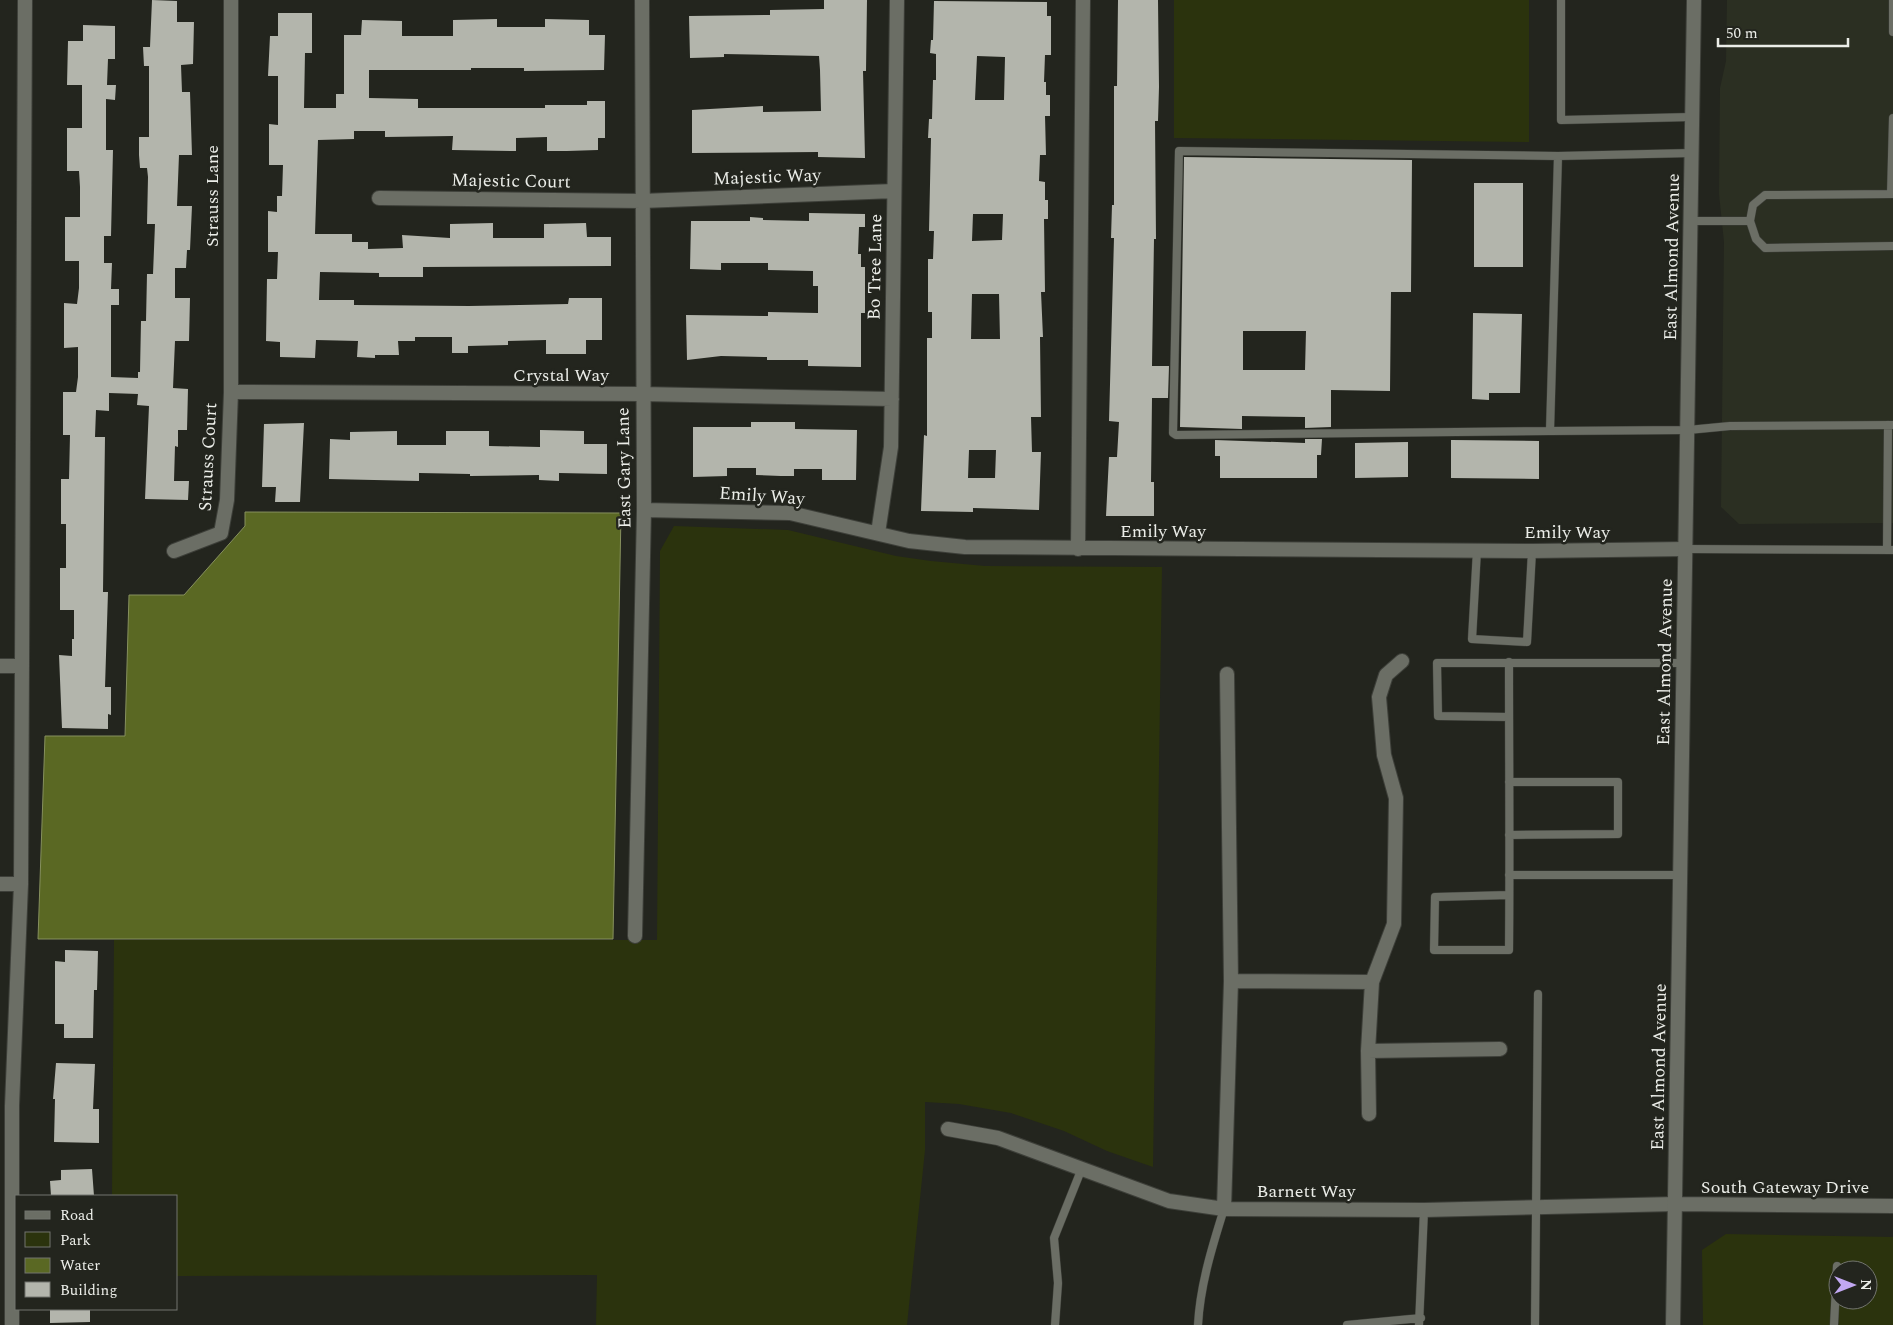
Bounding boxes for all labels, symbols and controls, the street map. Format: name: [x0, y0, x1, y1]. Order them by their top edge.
scale bar: [1718, 15, 1848, 47]
text: 50 m: [1726, 22, 1758, 45]
street label: Strauss Lane: [199, 145, 226, 247]
street label: Majestic Way: [713, 162, 823, 192]
street label: Majestic Court: [451, 166, 571, 196]
street label: East Almond Avenue: [1657, 173, 1687, 341]
street label: Bo Tree Lane: [861, 214, 889, 320]
street label: Crystal Way: [513, 362, 610, 389]
street label: Strauss Court: [192, 402, 224, 512]
street label: East Gary Lane: [609, 407, 639, 529]
street label: Emily Way: [718, 480, 807, 513]
street label: Emily Way: [1120, 518, 1207, 545]
street label: Emily Way: [1524, 519, 1611, 546]
street label: East Almond Avenue: [1650, 578, 1680, 746]
street label: East Almond Avenue: [1644, 983, 1674, 1151]
street label: South Gateway Drive: [1701, 1174, 1869, 1201]
street label: Barnett Way: [1257, 1178, 1357, 1205]
legend: [15, 1195, 178, 1310]
text: Road: [60, 1204, 94, 1227]
text: Park: [60, 1229, 91, 1252]
text: Water: [60, 1254, 100, 1277]
north arrow: [1828, 1260, 1878, 1310]
text: Building: [60, 1279, 117, 1302]
text: N: [1855, 1279, 1876, 1291]

